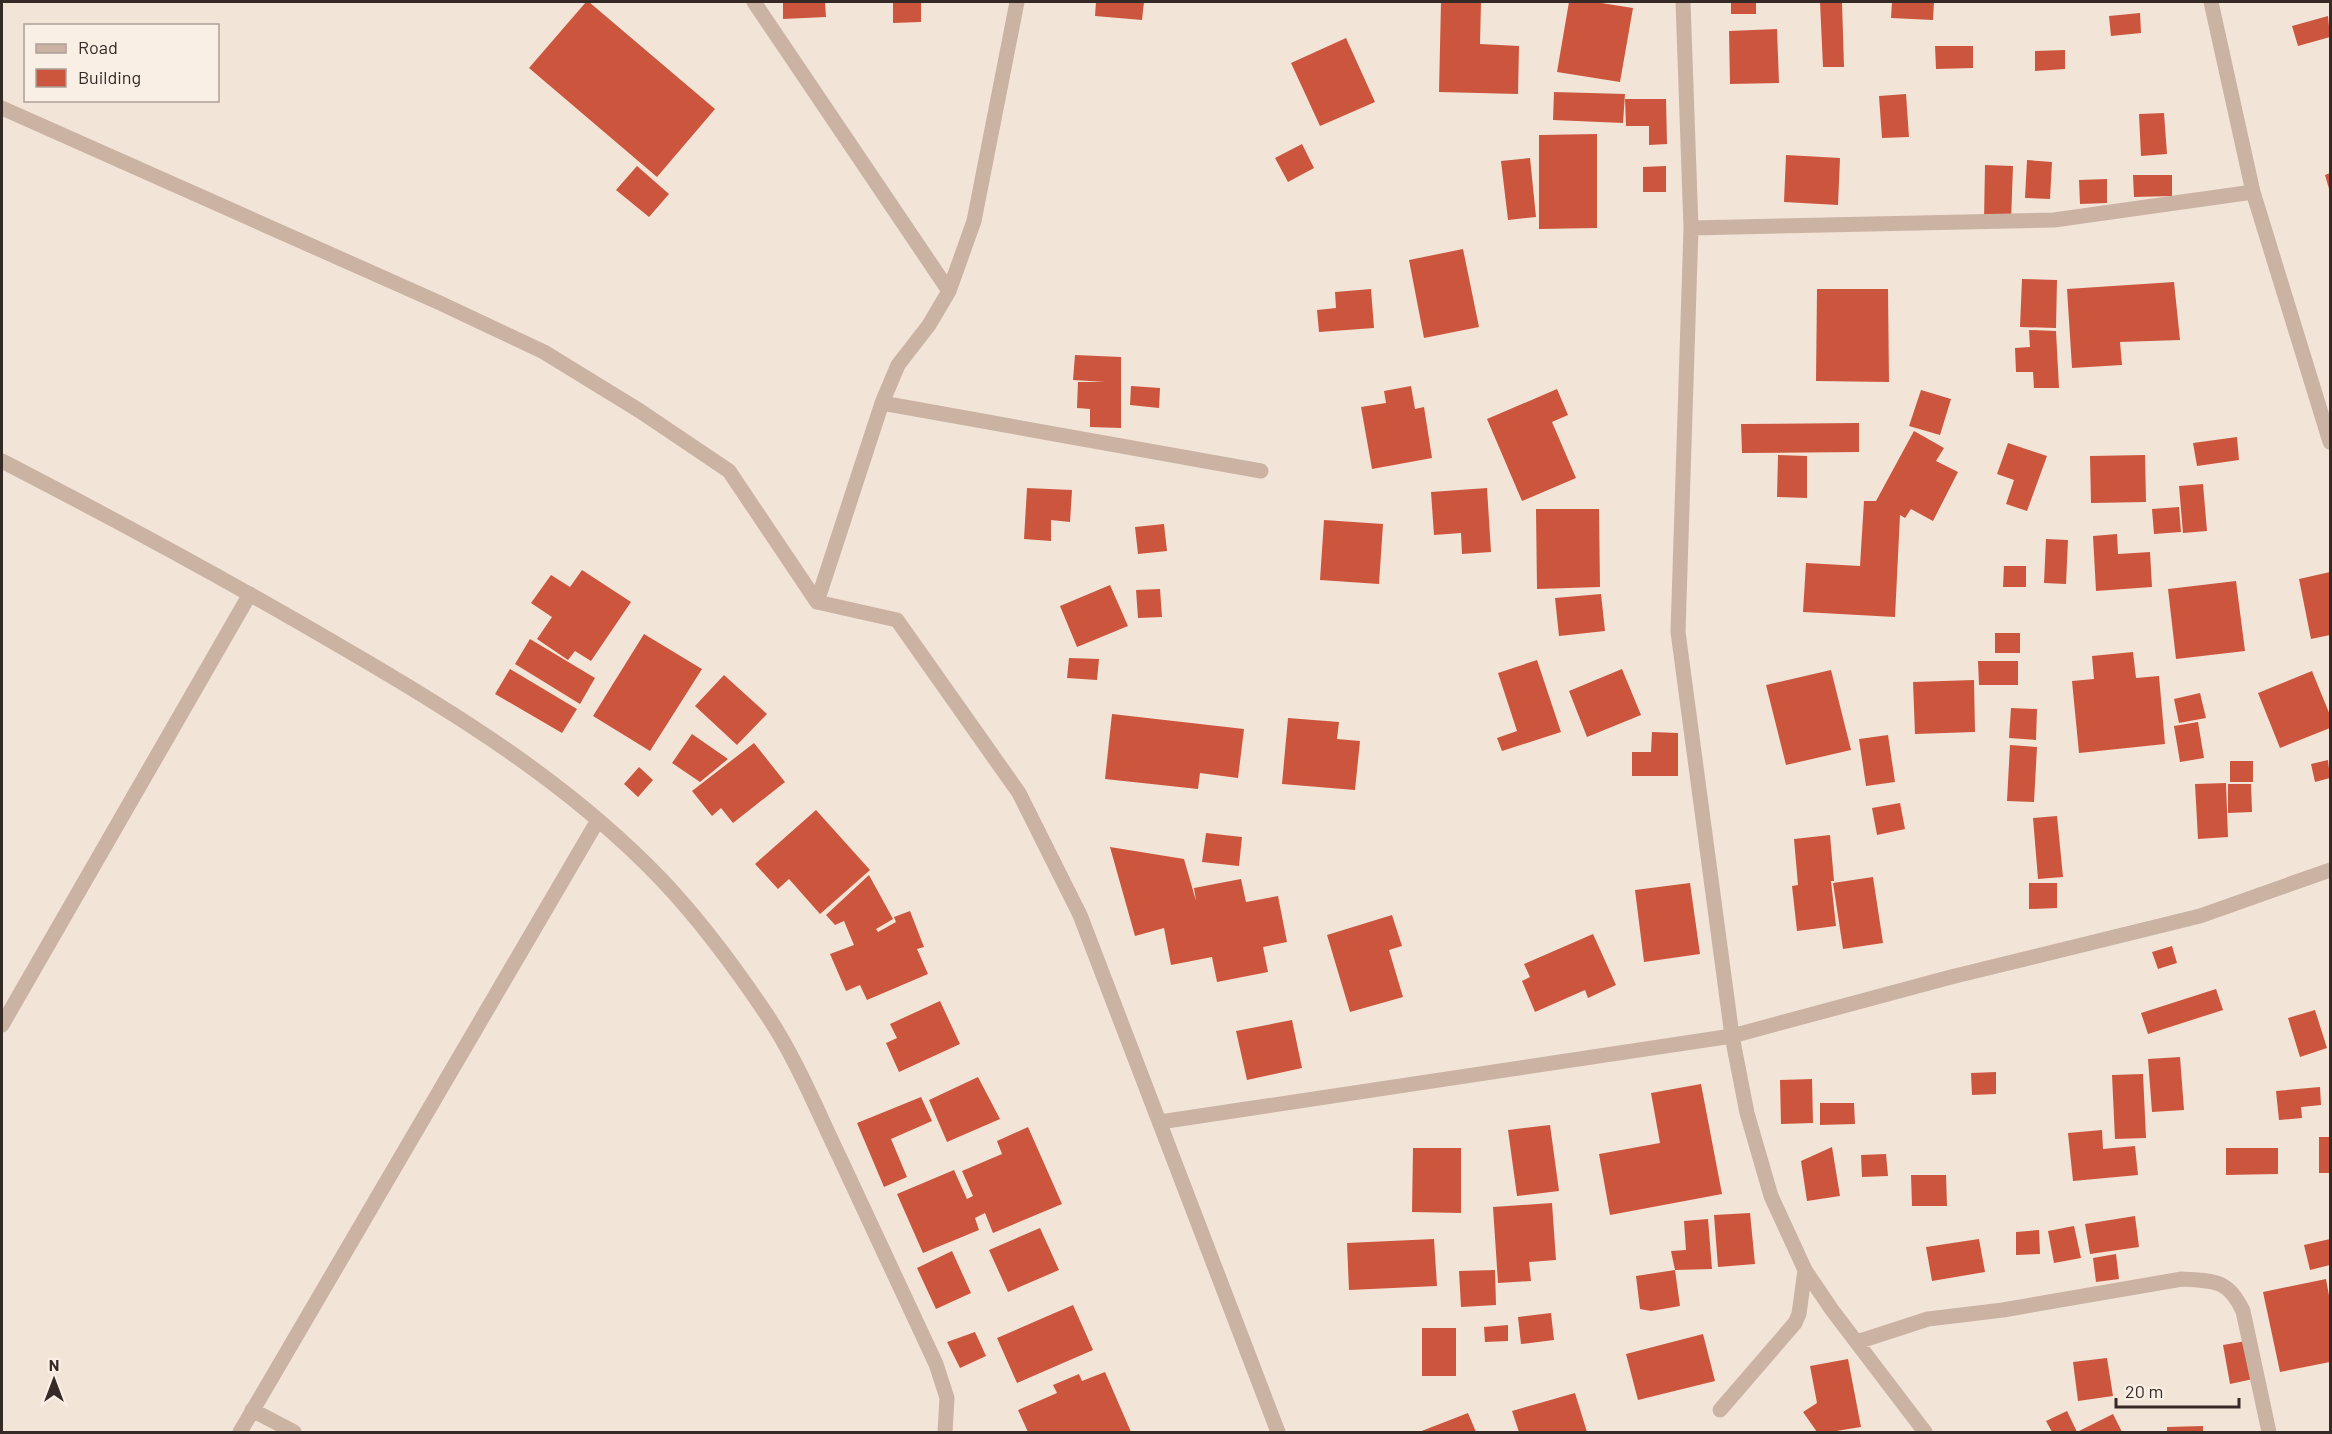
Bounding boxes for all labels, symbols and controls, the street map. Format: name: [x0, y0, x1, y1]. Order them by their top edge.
legend: [24, 24, 219, 102]
text: Road: [78, 36, 118, 58]
text: Building: [78, 66, 141, 88]
north arrow: [24, 1350, 84, 1410]
text: N: [49, 1355, 59, 1374]
scale bar: [2116, 1371, 2239, 1409]
text: 20 m: [2125, 1380, 2163, 1402]

